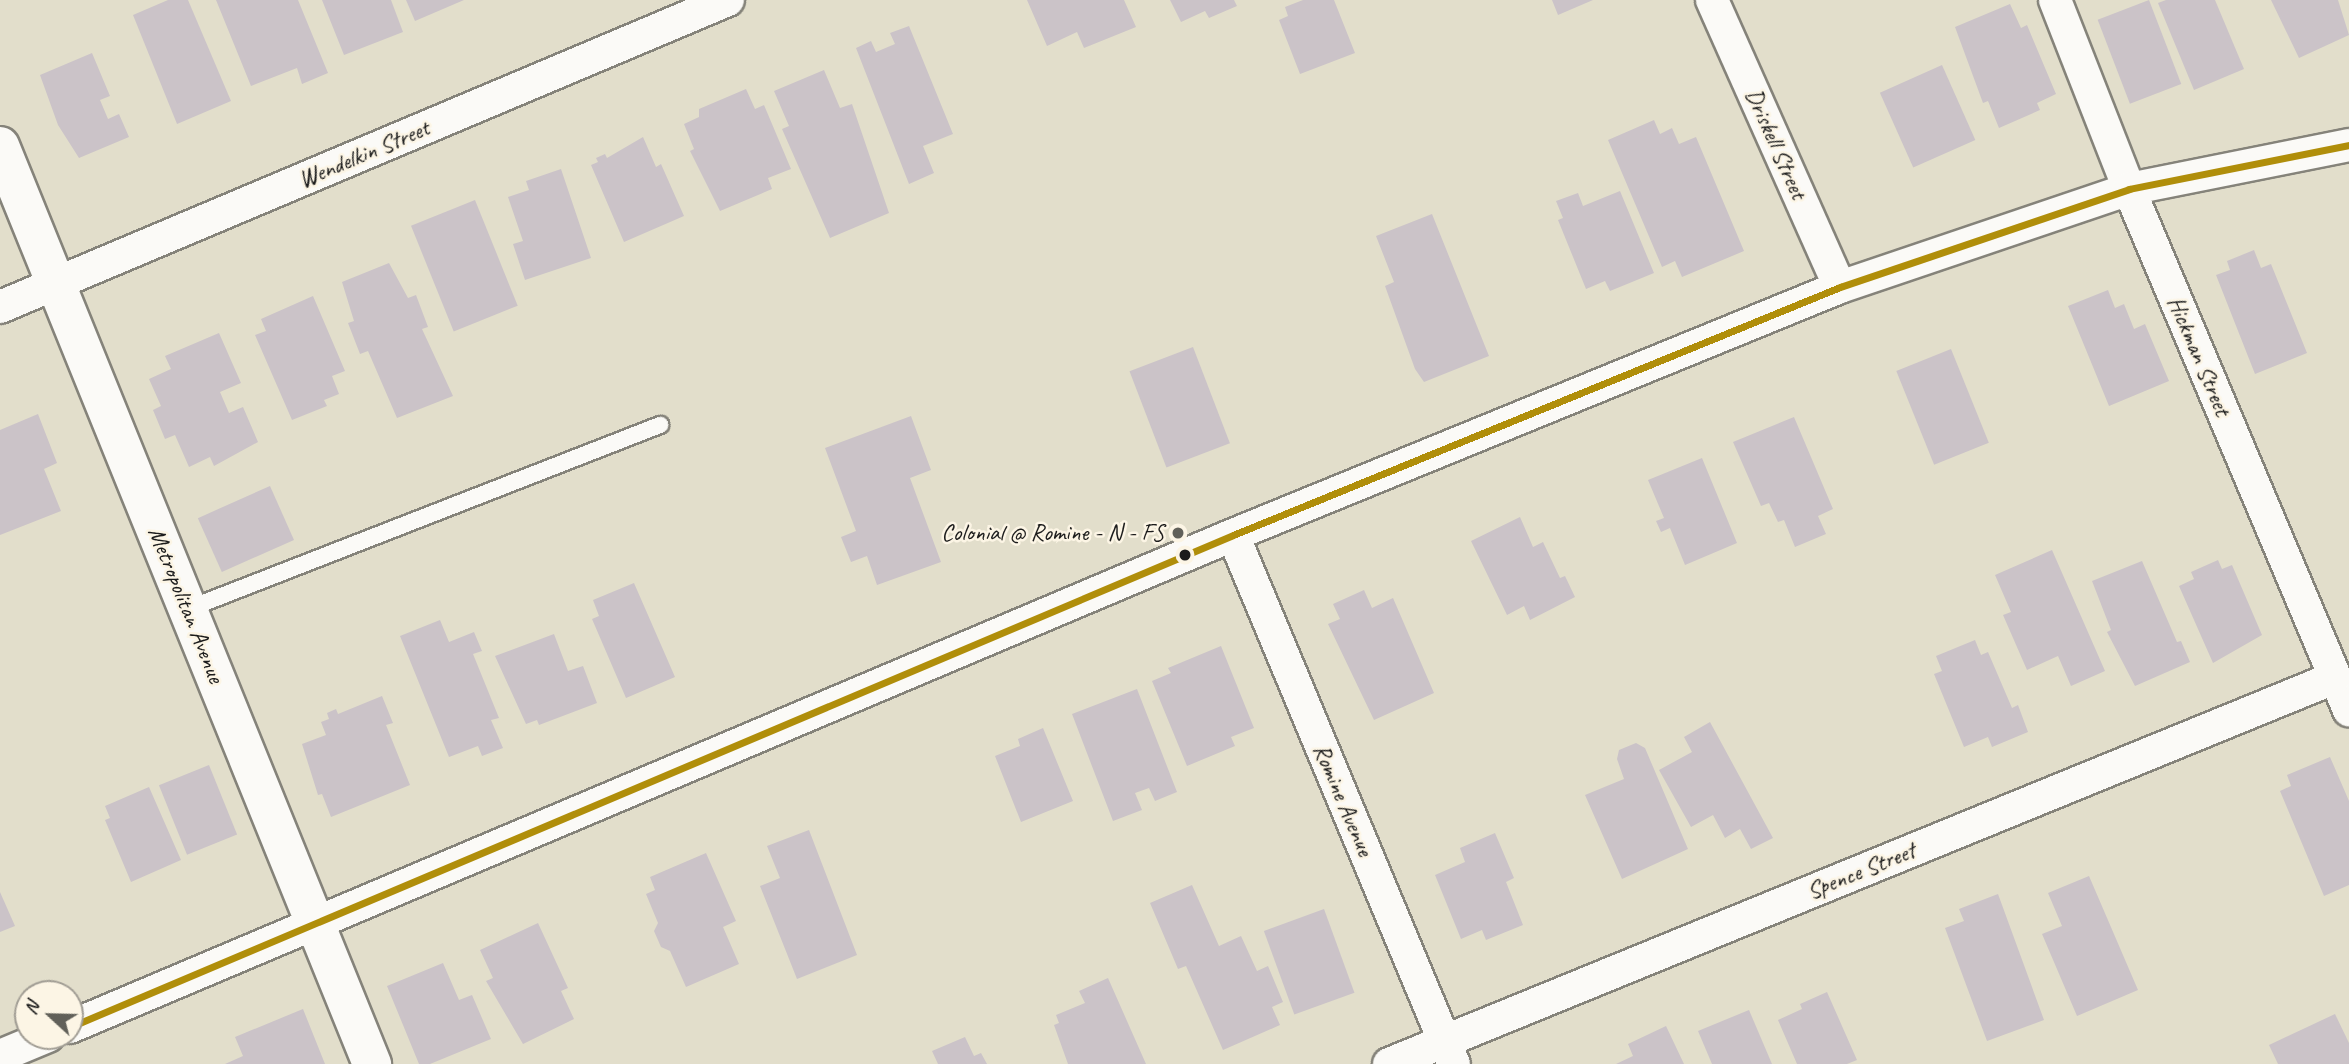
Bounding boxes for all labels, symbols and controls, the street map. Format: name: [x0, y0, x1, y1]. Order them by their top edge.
street label: Driskell Street: [1739, 84, 1813, 204]
street label: Wendelkin Street: [294, 113, 434, 195]
street label: Hickman Street: [2161, 292, 2237, 420]
place label: Colonial @ Romine - N - FS: [941, 519, 1164, 547]
street label: Metropolitan Avenue: [142, 523, 230, 687]
marker: Colonial @ Romine - N - FS: [1170, 525, 1186, 541]
unlabelled marker: [1178, 548, 1192, 562]
street label: Romine Avenue: [1307, 740, 1379, 860]
street label: Spence Street: [1803, 836, 1919, 906]
north arrow: [14, 980, 84, 1050]
text: N: [18, 998, 45, 1018]

